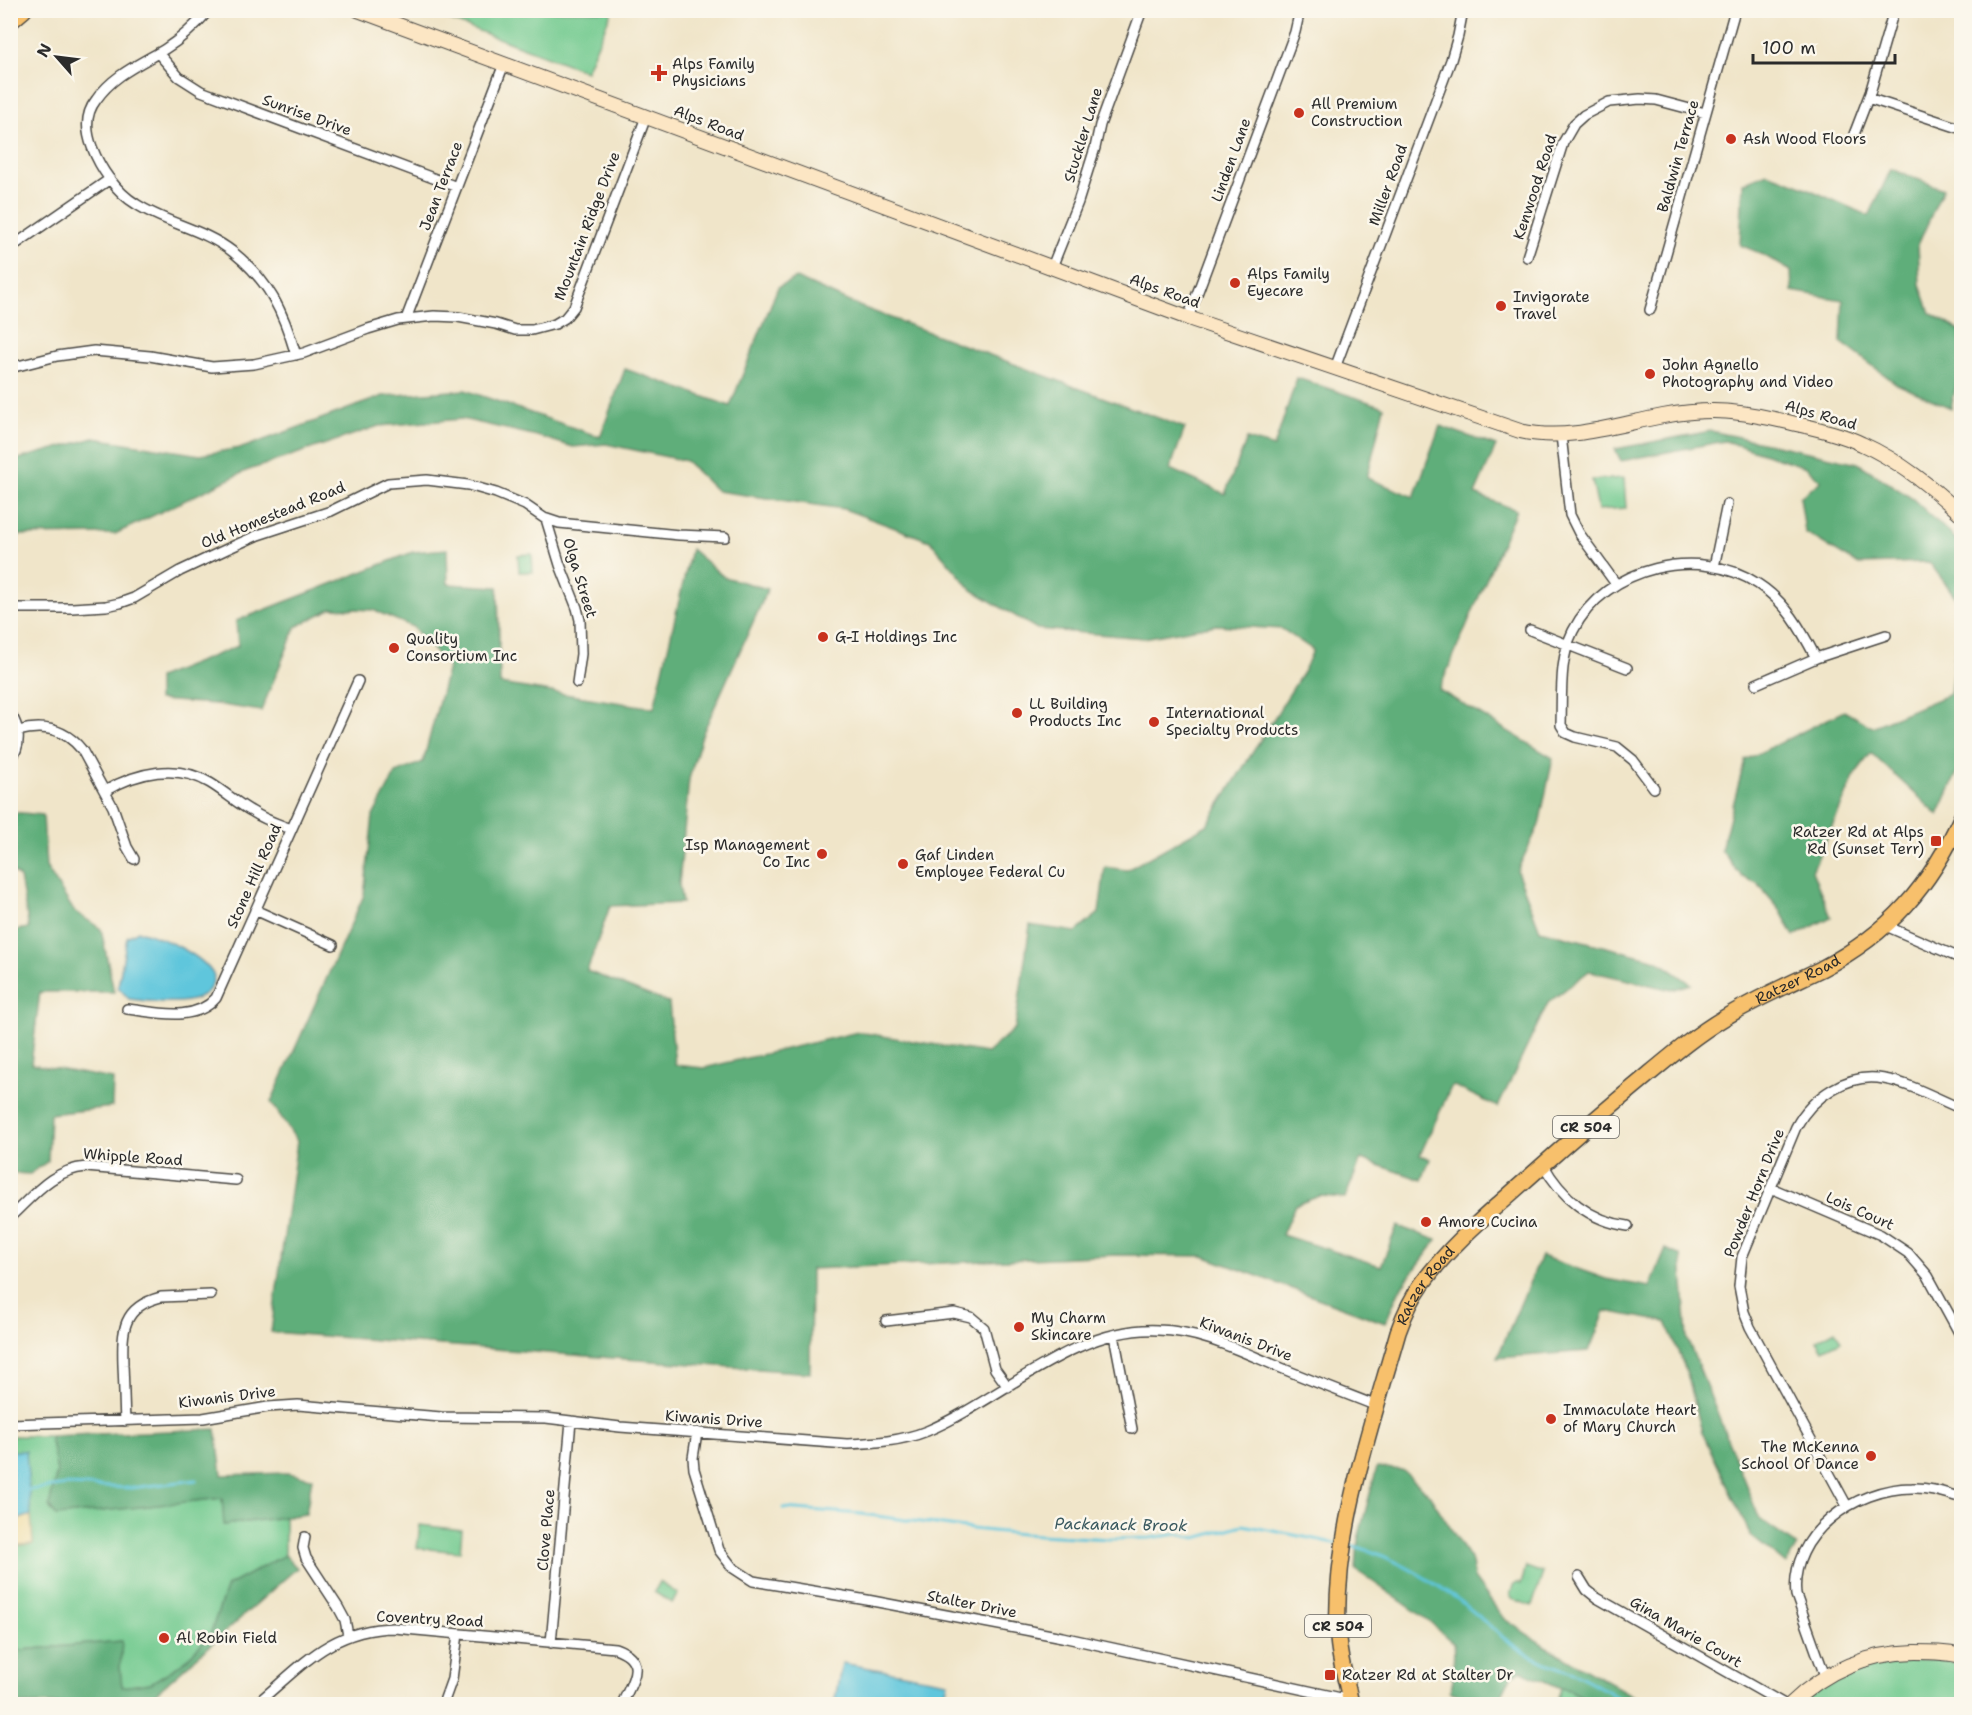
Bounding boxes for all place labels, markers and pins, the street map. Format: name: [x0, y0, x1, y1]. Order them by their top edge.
place label: Alps Family Physicians: [672, 54, 755, 91]
marker: Alps Family Physicians: [650, 64, 668, 82]
place label: All Premium Construction: [1311, 94, 1402, 131]
marker: All Premium Construction: [1292, 106, 1306, 120]
place label: Ash Wood Floors: [1743, 129, 1866, 149]
marker: Ash Wood Floors: [1724, 132, 1738, 146]
place label: Alps Family Eyecare: [1247, 264, 1330, 301]
marker: Alps Family Eyecare: [1228, 276, 1242, 290]
place label: Invigorate Travel: [1513, 287, 1590, 324]
marker: Invigorate Travel: [1494, 299, 1508, 313]
place label: John Agnello Photography and Video: [1662, 355, 1833, 392]
marker: John Agnello Photography and Video: [1643, 367, 1657, 381]
place label: G-I Holdings Inc: [835, 627, 957, 647]
place label: Quality Consortium Inc: [406, 629, 517, 666]
marker: G-I Holdings Inc: [816, 630, 830, 644]
marker: Quality Consortium Inc: [387, 641, 401, 655]
place label: LL Building Products Inc: [1029, 694, 1122, 731]
place label: International Specialty Products: [1166, 703, 1298, 740]
marker: LL Building Products Inc: [1010, 706, 1024, 720]
marker: International Specialty Products: [1147, 715, 1161, 729]
place label: Ratzer Rd at Alps Rd (Sunset Terr): [1793, 822, 1924, 859]
marker: Ratzer Rd at Alps Rd (Sunset Terr): [1929, 834, 1943, 848]
place label: Isp Management Co Inc: [685, 835, 810, 872]
place label: Gaf Linden Employee Federal Cu: [915, 845, 1065, 882]
marker: Isp Management Co Inc: [815, 847, 829, 861]
marker: Gaf Linden Employee Federal Cu: [896, 857, 910, 871]
place label: Amore Cucina: [1438, 1212, 1538, 1232]
marker: Amore Cucina: [1419, 1215, 1433, 1229]
place label: My Charm Skincare: [1031, 1308, 1106, 1345]
marker: My Charm Skincare: [1012, 1320, 1026, 1334]
place label: Immaculate Heart of Mary Church: [1563, 1400, 1697, 1437]
marker: Immaculate Heart of Mary Church: [1544, 1412, 1558, 1426]
place label: The McKenna School Of Dance: [1741, 1437, 1860, 1474]
marker: The McKenna School Of Dance: [1864, 1449, 1878, 1463]
place label: Al Robin Field: [176, 1628, 277, 1648]
marker: Al Robin Field: [157, 1631, 171, 1645]
place label: Ratzer Rd at Stalter Dr: [1342, 1665, 1513, 1685]
marker: Ratzer Rd at Stalter Dr: [1323, 1668, 1337, 1682]

